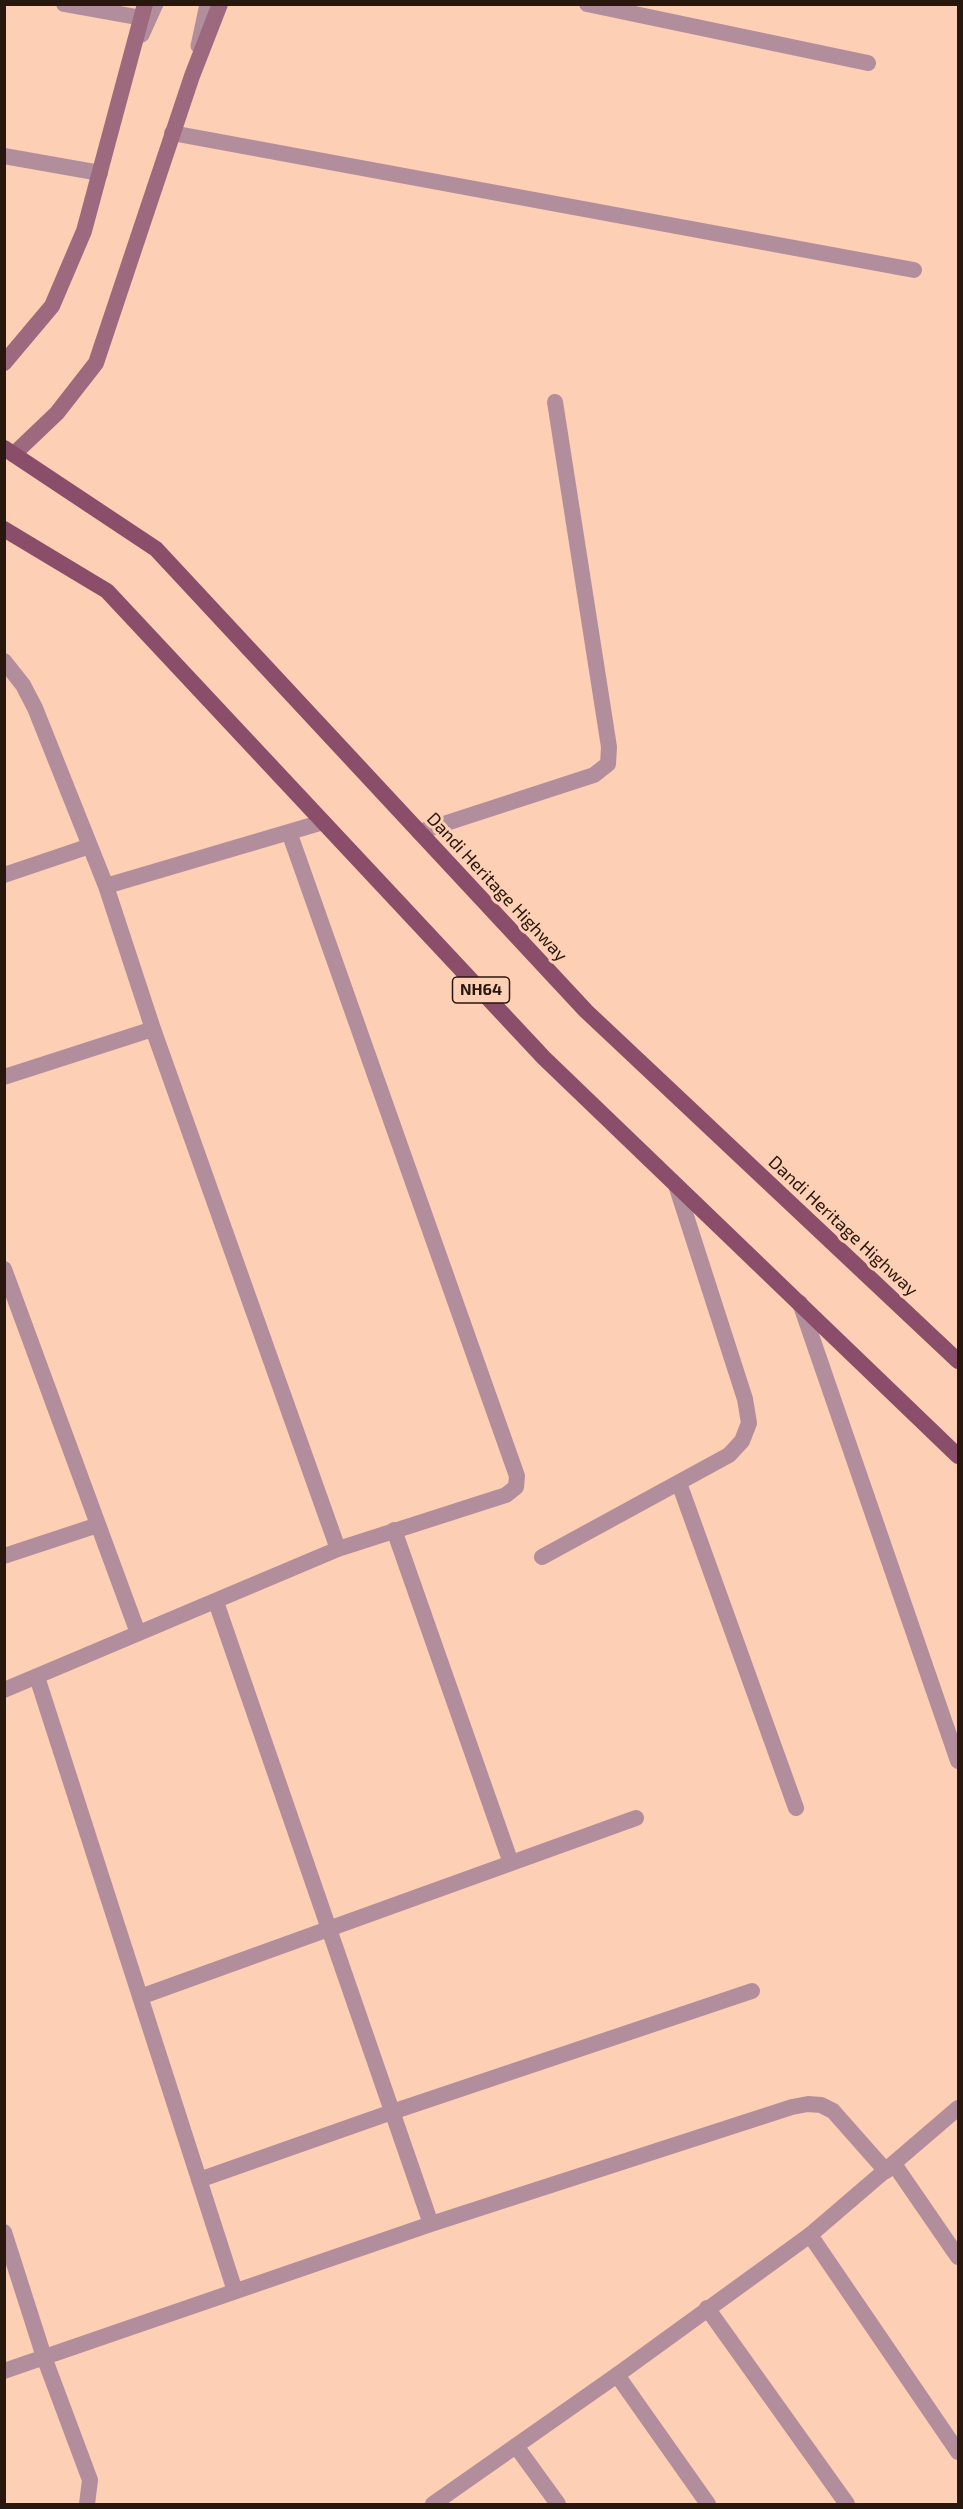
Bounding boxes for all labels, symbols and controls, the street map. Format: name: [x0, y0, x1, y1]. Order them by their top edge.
street label: Dandi Heritage Highway: [422, 808, 572, 966]
road number: NH64: [452, 977, 510, 1003]
street label: Dandi Heritage Highway: [764, 1151, 922, 1301]

